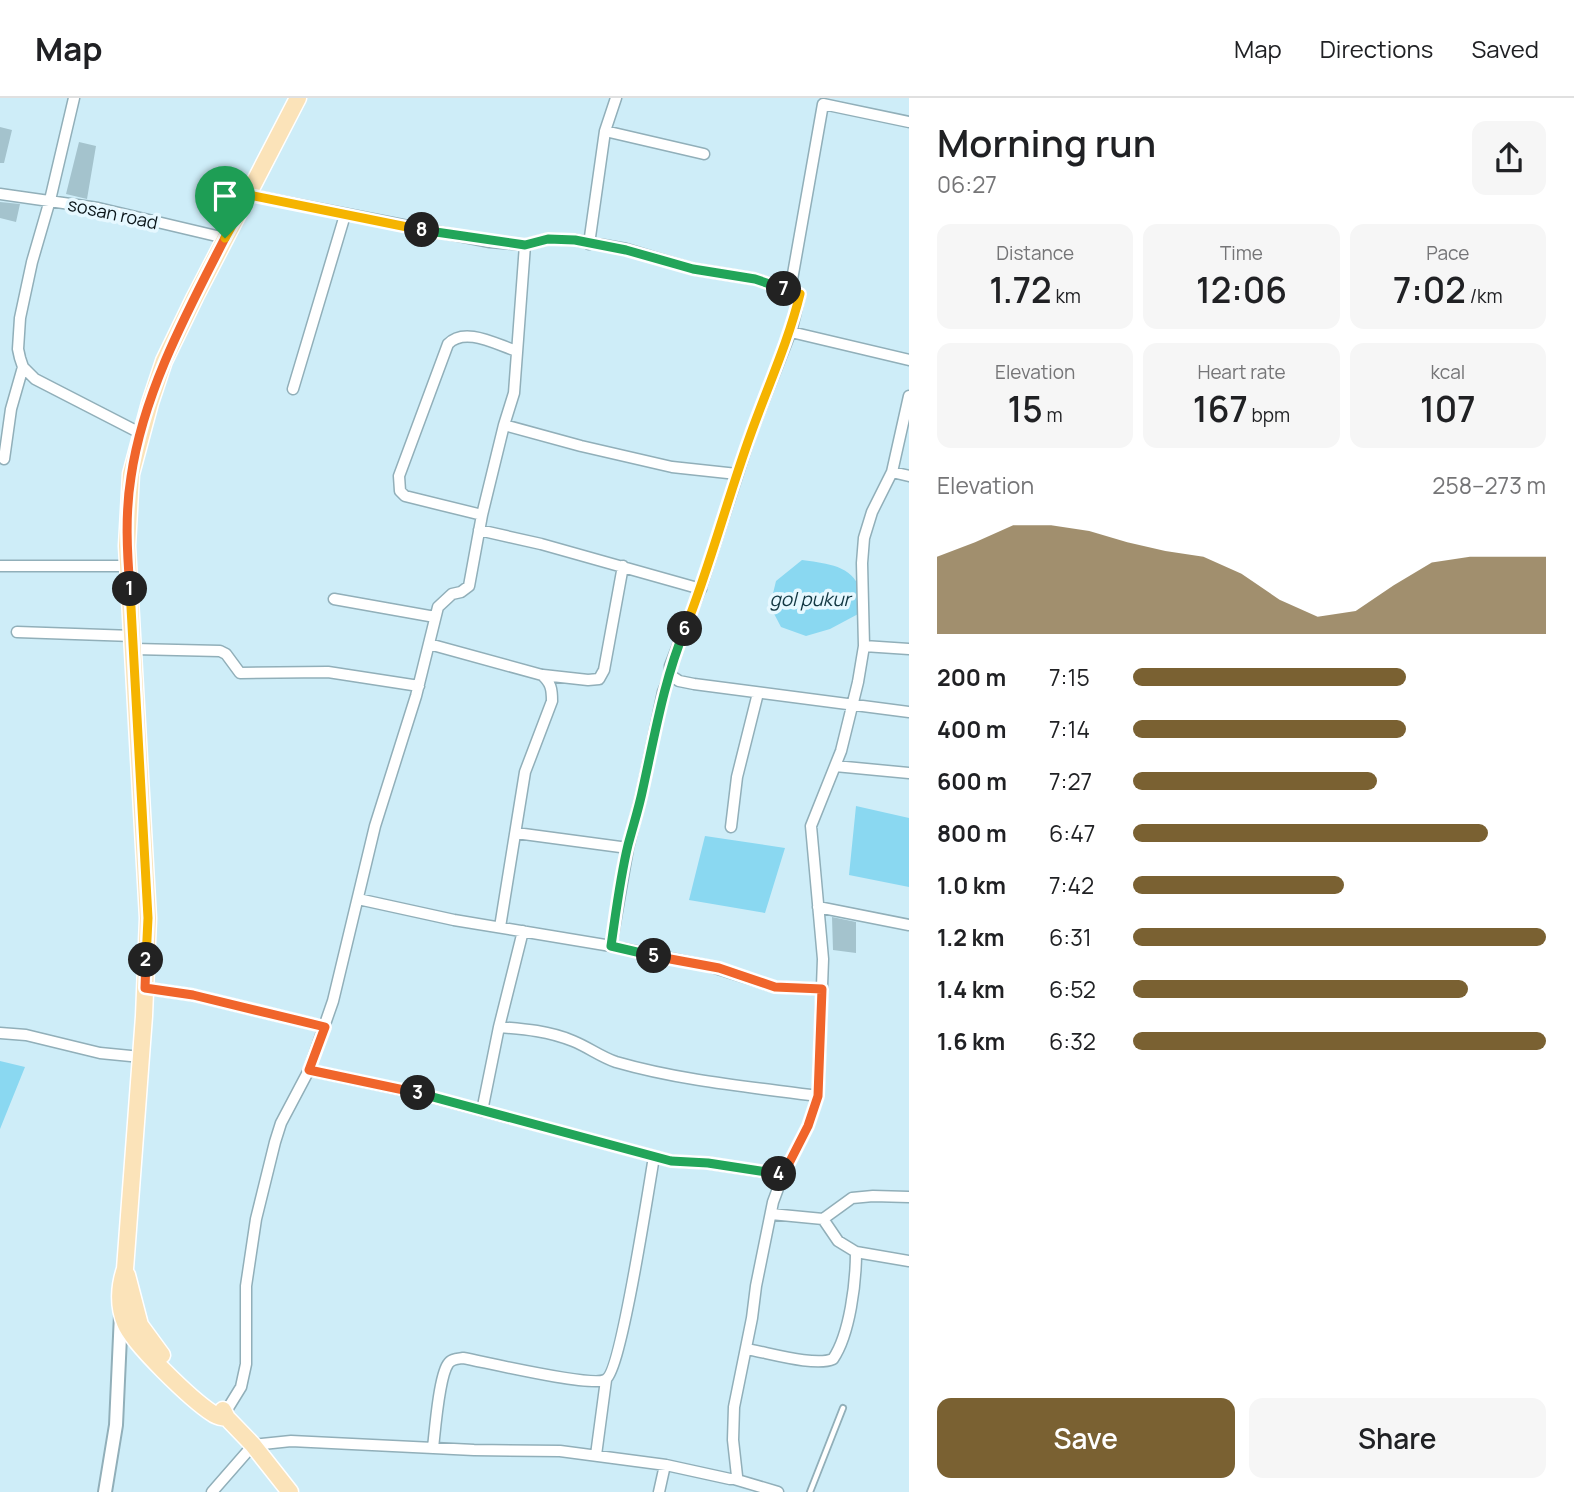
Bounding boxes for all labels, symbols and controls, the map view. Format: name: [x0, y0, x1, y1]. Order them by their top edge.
text: Map: [35, 26, 103, 71]
text: Map: [1234, 32, 1282, 65]
text: Directions: [1320, 32, 1433, 65]
text: Saved: [1471, 32, 1539, 65]
text: Morning run: [937, 116, 1156, 168]
button: share: [1472, 121, 1546, 195]
pin: [195, 166, 255, 238]
text: 06:27: [937, 168, 997, 200]
icon: arrive: [206, 177, 244, 215]
street label: sosan road: [66, 192, 160, 234]
pin: 8: [404, 212, 440, 248]
text: 8: [416, 216, 427, 242]
text: Distance: [996, 240, 1074, 266]
text: Time: [1220, 240, 1263, 266]
text: Pace: [1426, 240, 1469, 266]
text: 1.72: [989, 266, 1052, 314]
text: 12:06: [1196, 266, 1287, 314]
text: 7:02: [1393, 266, 1466, 314]
pin: 7: [766, 272, 802, 306]
text: 7: [778, 275, 789, 301]
text: km: [1052, 283, 1081, 309]
text: /km: [1466, 283, 1503, 309]
text: Elevation: [995, 359, 1075, 385]
text: Heart rate: [1197, 359, 1286, 385]
text: kcal: [1430, 359, 1465, 385]
text: 15: [1008, 385, 1043, 433]
text: 167: [1193, 385, 1248, 433]
text: 107: [1420, 385, 1476, 433]
text: m: [1043, 402, 1063, 428]
text: bpm: [1248, 402, 1290, 428]
text: Elevation: [937, 469, 1034, 501]
text: 258–273 m: [1432, 469, 1546, 501]
pin: 1: [113, 572, 148, 606]
text: 1: [125, 575, 134, 601]
water label: gol pukur: [770, 586, 853, 612]
pin: 6: [668, 612, 702, 646]
text: 6: [679, 615, 690, 641]
text: 200 m: [937, 661, 1006, 693]
text: 7:15: [1049, 661, 1090, 693]
text: 400 m: [937, 713, 1007, 745]
text: 7:14: [1049, 713, 1090, 745]
text: 600 m: [937, 765, 1007, 797]
text: 7:27: [1049, 765, 1092, 797]
text: 800 m: [937, 817, 1007, 849]
text: 6:47: [1049, 817, 1095, 849]
text: 1.0 km: [937, 869, 1006, 901]
text: 7:42: [1049, 869, 1094, 901]
text: 1.2 km: [937, 921, 1004, 953]
text: 6:31: [1049, 921, 1092, 953]
pin: 5: [636, 938, 672, 974]
pin: 2: [128, 942, 164, 978]
text: 5: [648, 942, 659, 968]
text: 2: [140, 946, 151, 972]
text: 1.4 km: [937, 973, 1005, 1005]
text: 6:52: [1049, 973, 1096, 1005]
text: 1.6 km: [937, 1025, 1005, 1057]
text: 6:32: [1049, 1025, 1096, 1057]
pin: 3: [400, 1076, 436, 1110]
text: 3: [412, 1079, 423, 1105]
pin: 4: [762, 1156, 796, 1192]
text: 4: [773, 1160, 784, 1186]
button: Save: [937, 1398, 1235, 1478]
button: Share: [1249, 1398, 1546, 1478]

